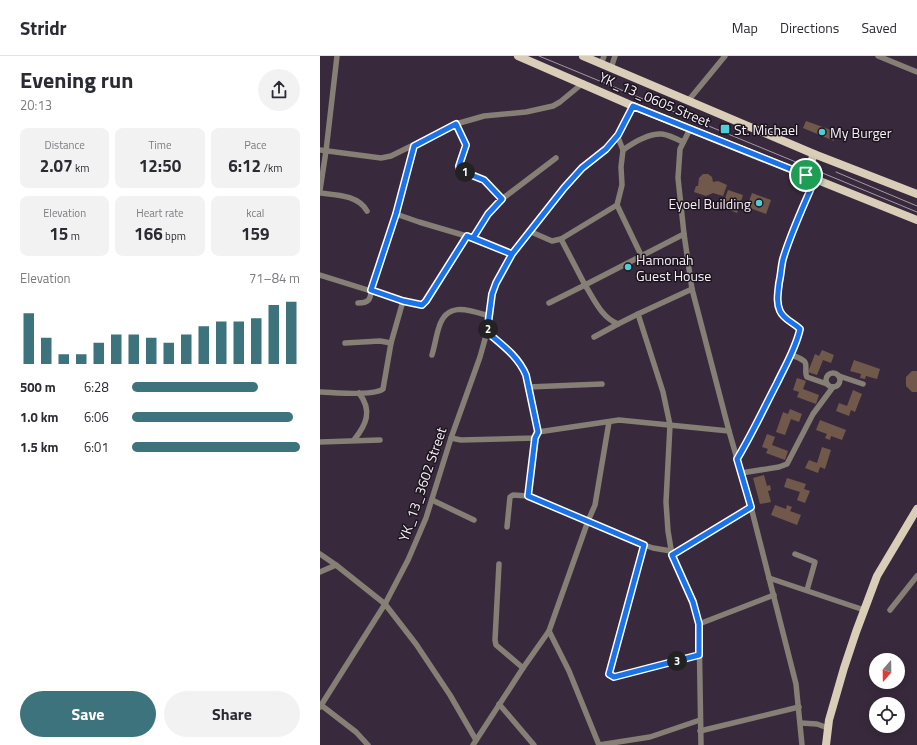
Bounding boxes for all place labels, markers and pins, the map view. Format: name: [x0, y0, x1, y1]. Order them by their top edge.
place label: St. Michael: [734, 119, 798, 140]
place label: My Burger: [830, 122, 892, 143]
marker: St. Michael: [719, 123, 731, 135]
marker: My Burger: [817, 127, 827, 137]
pin: [789, 158, 823, 192]
pin: 1: [455, 162, 475, 182]
place label: Eyoel Building: [668, 193, 751, 214]
marker: Eyoel Building: [754, 198, 764, 208]
place label: Hamonah Guest House: [636, 249, 711, 286]
marker: Hamonah Guest House: [623, 262, 633, 272]
pin: 2: [478, 319, 498, 339]
pin: 3: [667, 651, 687, 671]

